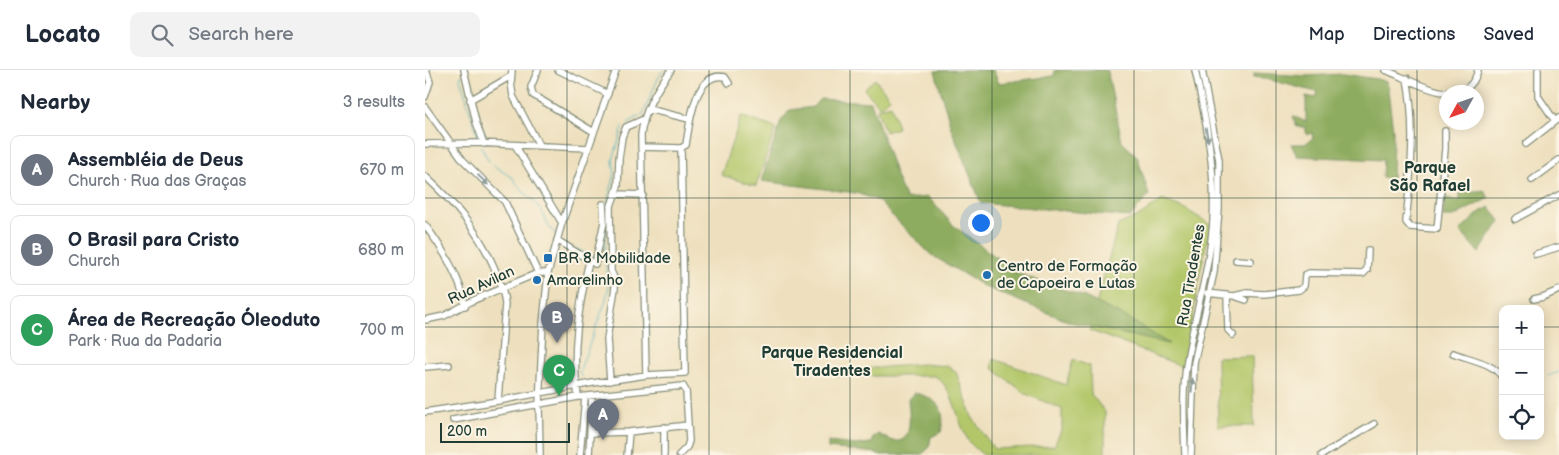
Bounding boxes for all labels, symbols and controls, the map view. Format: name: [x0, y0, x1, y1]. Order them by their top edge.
search box: [130, 12, 480, 57]
text: Locato: [25, 20, 100, 49]
icon: search: [148, 21, 176, 49]
text: Search here: [188, 23, 294, 46]
text: Map: [1309, 24, 1345, 45]
text: Directions: [1373, 24, 1455, 45]
text: Saved: [1483, 24, 1534, 45]
north arrow: [1439, 85, 1484, 130]
text: Nearby: [20, 90, 90, 115]
text: 3 results: [343, 93, 405, 112]
one-way arrow: [1204, 127, 1212, 143]
text: Assembléia de Deus: [68, 149, 243, 172]
district label: Parque São Rafael: [1390, 159, 1470, 196]
text: A: [32, 161, 42, 180]
text: 670 m: [359, 161, 404, 180]
text: Church · Rua das Graças: [68, 172, 246, 191]
one-way arrow: [477, 173, 489, 185]
your location: [968, 210, 994, 236]
street label: Rua Tiradentes: [1173, 222, 1210, 328]
text: O Brasil para Cristo: [68, 229, 239, 252]
text: B: [31, 241, 43, 260]
text: 680 m: [358, 241, 404, 260]
place label: BR 8 Mobilidade: [558, 249, 671, 268]
text: Church: [68, 252, 120, 271]
marker: BR 8 Mobilidade: [542, 252, 554, 264]
place label: Centro de Formação de Capoeira e Lutas: [997, 257, 1137, 293]
street label: Rua Avilan: [445, 262, 518, 309]
marker: Centro de Formação de Capoeira e Lutas: [981, 269, 993, 281]
place label: Amarelinho: [547, 271, 623, 290]
marker: Amarelinho: [531, 274, 543, 286]
pin: B: [541, 302, 573, 343]
map controls: [1499, 305, 1544, 440]
button: +: [1499, 305, 1544, 350]
text: Área de Recreação Óleoduto: [68, 309, 320, 332]
text: C: [31, 321, 43, 340]
text: 700 m: [360, 321, 404, 340]
text: Park · Rua da Padaria: [68, 332, 222, 351]
district label: Parque Residencial Tiradentes: [761, 344, 903, 381]
button: −: [1499, 350, 1544, 395]
pin: C: [543, 355, 575, 396]
one-way arrow: [1189, 377, 1197, 393]
button: locate: [1499, 395, 1544, 440]
pin: A: [587, 399, 619, 440]
scale bar: [440, 420, 570, 443]
text: 200 m: [447, 423, 487, 440]

